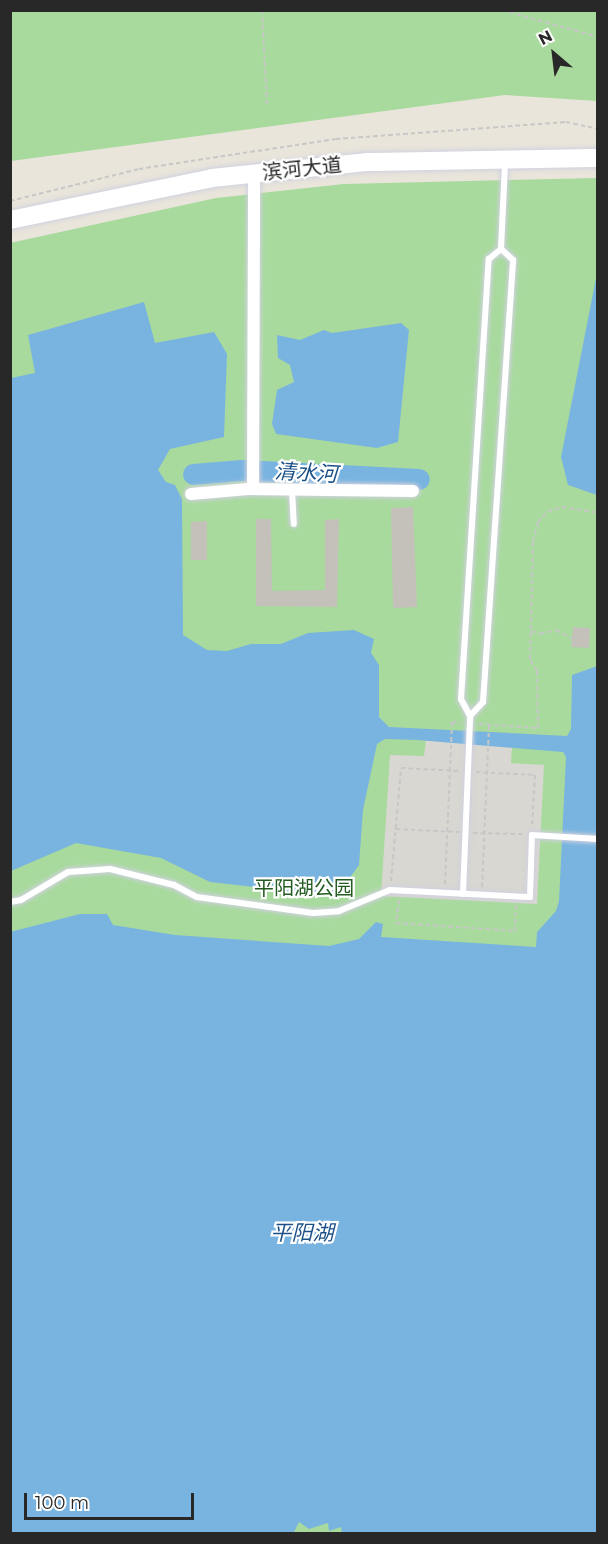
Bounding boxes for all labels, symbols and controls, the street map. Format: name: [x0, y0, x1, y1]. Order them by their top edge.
north arrow: [524, 24, 584, 84]
text: N: [535, 26, 555, 49]
street label: 滨河大道: [261, 153, 343, 185]
water label: 清水河: [274, 459, 338, 487]
park label: 平阳湖公园: [254, 876, 354, 900]
water label: 平阳湖: [271, 1220, 333, 1246]
scale bar: [27, 1481, 196, 1519]
text: 100 m: [35, 1492, 89, 1514]

